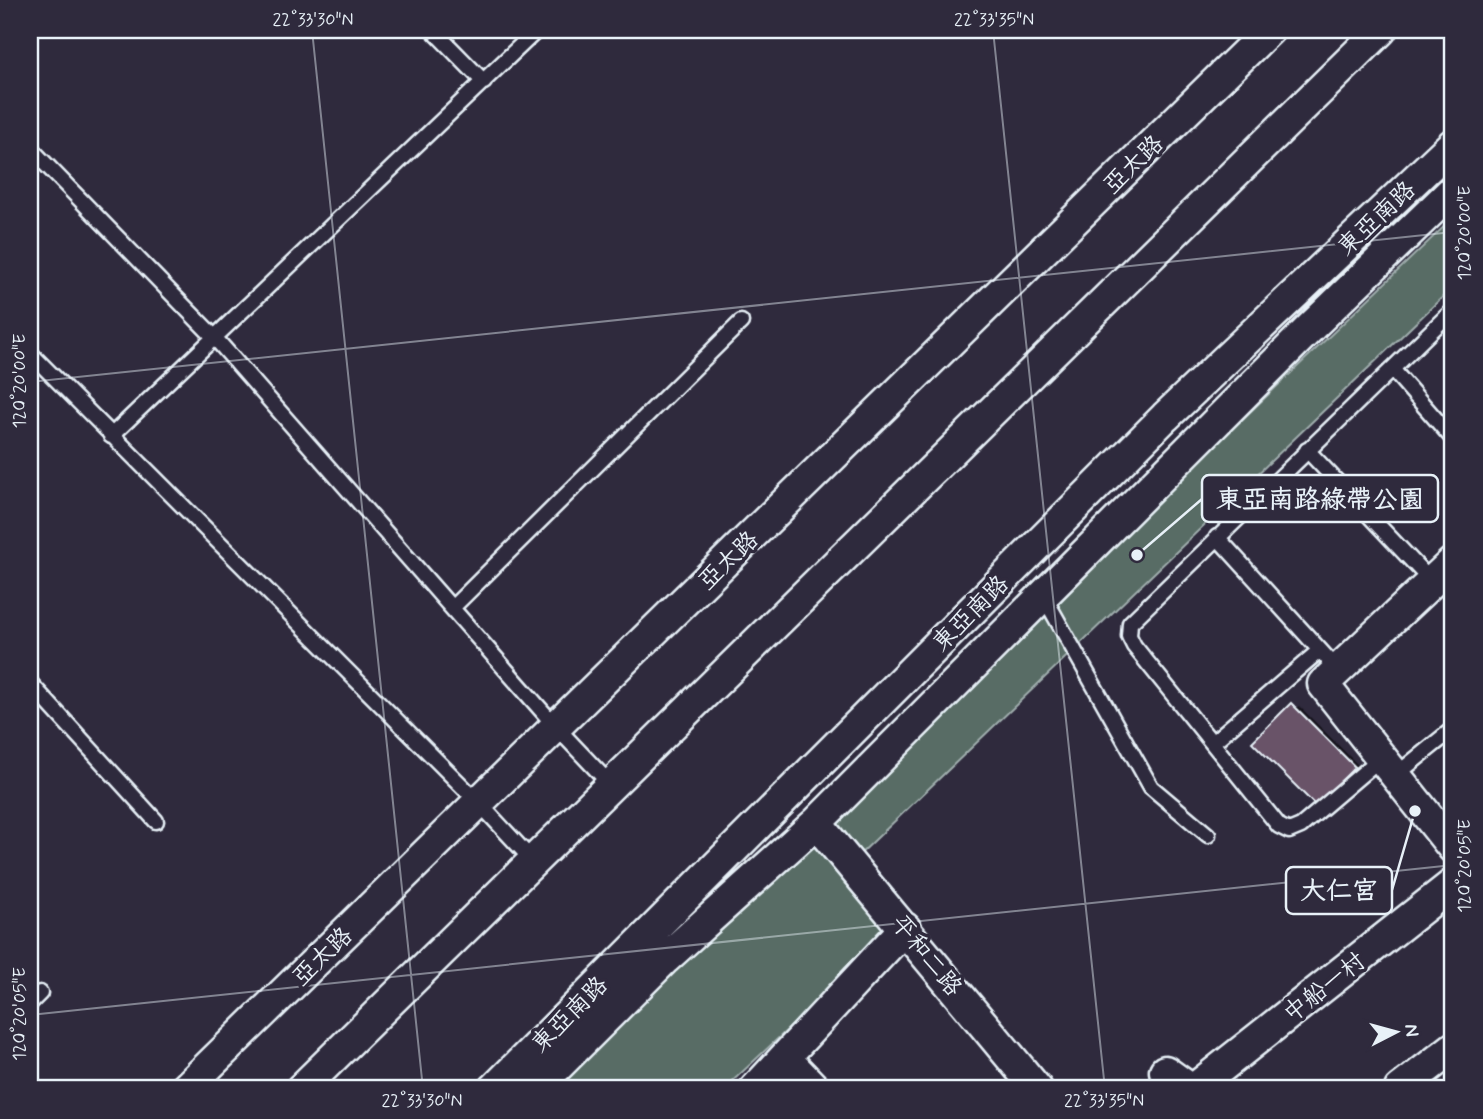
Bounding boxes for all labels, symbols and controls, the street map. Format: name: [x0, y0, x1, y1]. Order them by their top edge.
text: 22°33'30"N: [273, 8, 353, 32]
text: 22°33'35"N: [954, 8, 1034, 32]
street label: 亞太路: [1097, 129, 1171, 201]
street label: 東亞南路: [1331, 175, 1423, 263]
text: 120°20'00"E: [1453, 186, 1477, 280]
text: 120°20'00"E: [8, 334, 32, 428]
callout: 東亞南路綠帶公園: [1202, 475, 1438, 522]
text: 東亞南路綠帶公園: [1216, 484, 1424, 518]
street label: 亞太路: [692, 525, 766, 597]
street label: 東亞南路: [926, 569, 1016, 659]
text: 120°20'05"E: [1453, 819, 1477, 913]
callout: 大仁宮: [1286, 867, 1392, 914]
text: 大仁宮: [1300, 875, 1378, 909]
street label: 平和二路: [884, 909, 968, 1003]
street label: 亞太路: [286, 921, 360, 993]
street label: 中船一村: [1278, 946, 1372, 1030]
text: 120°20'05"E: [8, 967, 32, 1061]
street label: 東亞南路: [525, 970, 615, 1060]
north arrow: [1360, 996, 1430, 1066]
text: N: [1398, 1023, 1425, 1038]
text: 22°33'30"N: [382, 1089, 462, 1113]
text: 22°33'35"N: [1064, 1089, 1144, 1113]

